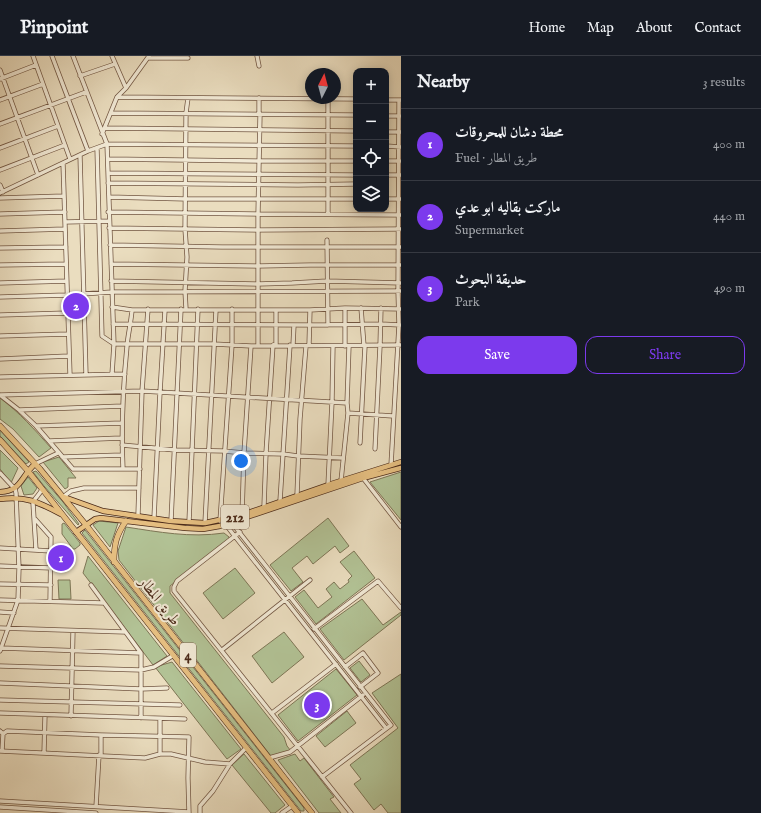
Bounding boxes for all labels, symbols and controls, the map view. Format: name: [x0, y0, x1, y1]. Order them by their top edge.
text: Pinpoint: [20, 16, 88, 40]
text: Home: [529, 19, 565, 37]
text: Map: [587, 19, 614, 37]
text: About: [636, 19, 672, 37]
text: Contact: [694, 19, 741, 37]
north arrow: [305, 68, 341, 104]
map controls: [353, 68, 389, 212]
button: +: [353, 68, 389, 104]
text: Nearby: [417, 72, 470, 93]
text: 3 results: [703, 74, 745, 91]
button: −: [353, 104, 389, 140]
text: محطة دشان للمحروقات: [455, 123, 563, 142]
text: 1: [428, 136, 432, 153]
text: 400 m: [713, 136, 745, 153]
button: locate: [353, 140, 389, 176]
text: Fuel · طريق المطار: [455, 150, 537, 167]
button: layers: [353, 176, 389, 212]
text: ماركت بقاليه ابو عدي: [455, 198, 561, 217]
text: 2: [427, 208, 433, 225]
text: 440 m: [713, 208, 745, 225]
text: Supermarket: [455, 222, 524, 239]
text: حديقة البحوث: [455, 270, 526, 289]
text: 3: [428, 280, 432, 297]
text: 490 m: [714, 280, 745, 297]
pin: 2: [63, 291, 89, 321]
text: Park: [455, 294, 480, 311]
button: Save: [417, 336, 577, 374]
button: Share: [585, 336, 745, 374]
your location: [231, 451, 251, 471]
road number: 212: [221, 505, 249, 529]
pin: 1: [48, 543, 74, 573]
street label: طريق المطار: [133, 571, 185, 630]
road number: 4: [180, 643, 196, 667]
pin: 3: [304, 690, 330, 720]

